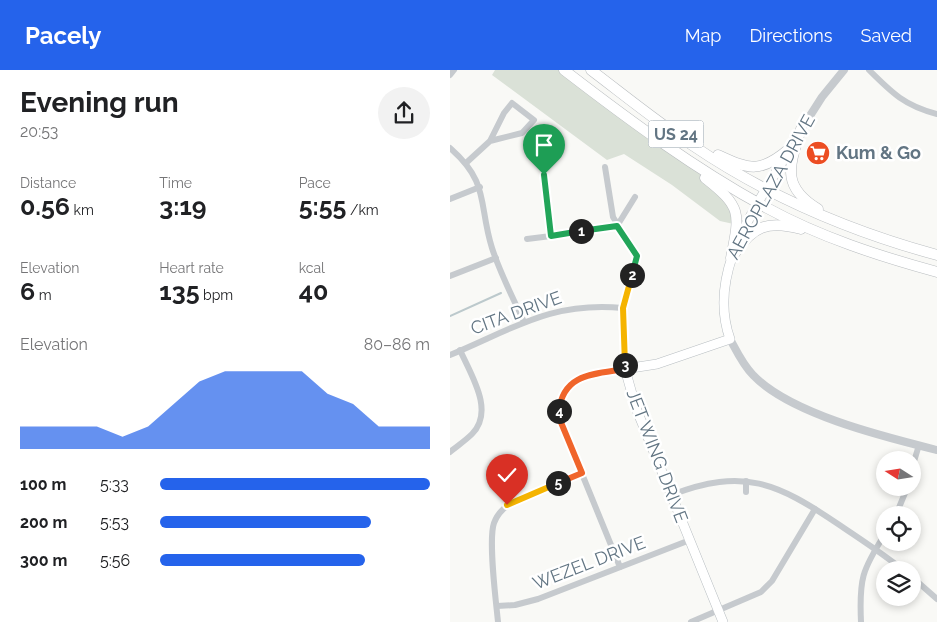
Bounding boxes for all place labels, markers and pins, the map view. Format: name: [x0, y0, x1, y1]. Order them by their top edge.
pin: [523, 124, 565, 175]
supermarket icon: Kum & Go: [805, 140, 831, 166]
place label: Kum & Go: [836, 142, 921, 163]
pin: 1: [568, 218, 594, 244]
pin: 2: [620, 262, 644, 288]
pin: 3: [612, 352, 638, 378]
pin: 4: [546, 398, 572, 424]
pin: [486, 454, 528, 505]
pin: 5: [546, 470, 570, 496]

